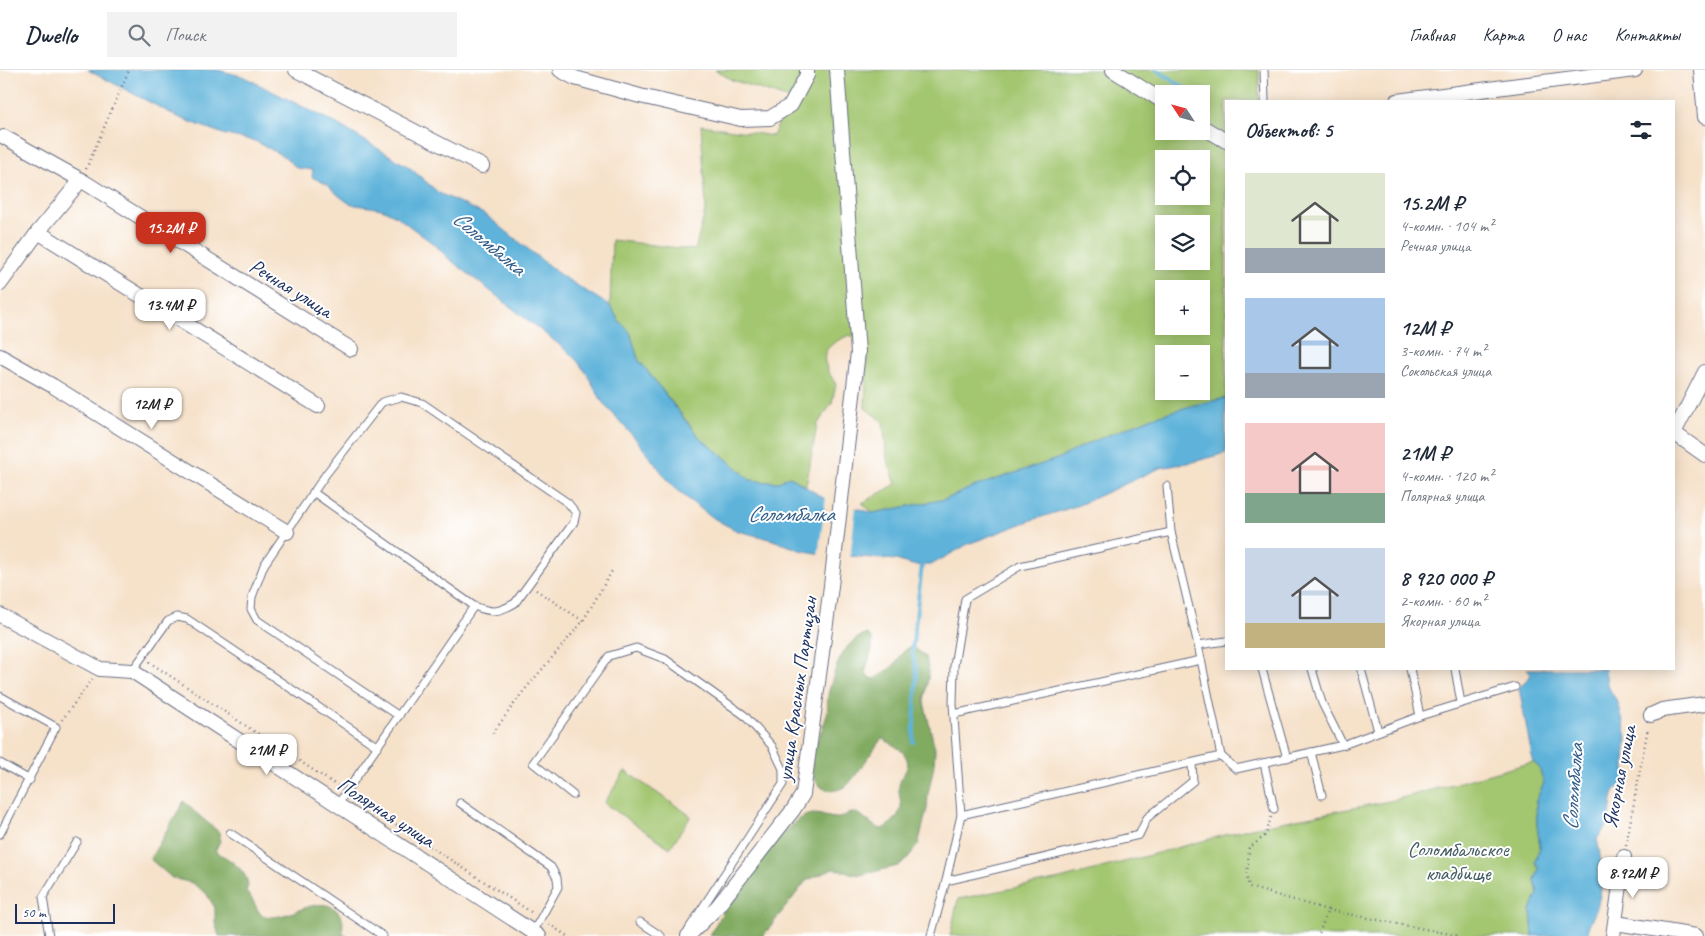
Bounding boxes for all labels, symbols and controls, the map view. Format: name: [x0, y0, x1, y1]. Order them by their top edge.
search box: [107, 12, 457, 57]
text: Dwello: [25, 20, 77, 50]
icon: search: [125, 21, 153, 49]
text: Поиск: [165, 23, 205, 47]
text: Главная: [1410, 24, 1455, 46]
text: Карта: [1483, 24, 1524, 46]
text: О нас: [1552, 24, 1587, 46]
text: Контакты: [1615, 24, 1680, 46]
north arrow: [1155, 85, 1210, 140]
map controls: [1155, 85, 1210, 400]
icon: filters: [1627, 116, 1655, 144]
text: Объектов: 5: [1245, 117, 1333, 143]
button: locate: [1155, 150, 1210, 205]
text: 15.2M ₽: [1400, 190, 1463, 216]
icon: home: [1285, 193, 1345, 253]
water label: Соломбалка: [447, 204, 533, 283]
pin: 15.2M ₽: [125, 212, 217, 254]
button: layers: [1155, 215, 1210, 270]
text: 4-комн. · 104 m²: [1400, 216, 1493, 236]
text: 15.2M ₽: [147, 218, 195, 238]
text: Речная улица: [1400, 236, 1471, 256]
street label: Речная улица: [245, 252, 339, 325]
button: +: [1155, 280, 1210, 335]
pin: 13.4M ₽: [124, 288, 216, 331]
text: 13.4M ₽: [146, 295, 194, 315]
text: 12M ₽: [1400, 315, 1450, 341]
icon: home: [1285, 318, 1345, 378]
text: 3-комн. · 74 m²: [1400, 341, 1486, 361]
button: −: [1155, 345, 1210, 400]
text: Сокольская улица: [1400, 361, 1491, 381]
pin: 12M ₽: [117, 388, 187, 430]
text: 12M ₽: [133, 394, 171, 414]
text: 21M ₽: [1400, 440, 1450, 466]
icon: home: [1285, 443, 1345, 503]
text: 4-комн. · 120 m²: [1400, 466, 1493, 486]
text: Полярная улица: [1400, 486, 1484, 506]
water label: Соломбалка: [748, 500, 837, 528]
text: 8 920 000 ₽: [1400, 565, 1492, 591]
icon: home: [1285, 568, 1345, 628]
text: 2-комн. · 60 m²: [1400, 591, 1486, 611]
street label: улица Красных Партизан: [771, 594, 824, 785]
text: Якорная улица: [1400, 611, 1480, 631]
street label: Якорная улица: [1596, 721, 1642, 831]
pin: 21M ₽: [232, 734, 302, 776]
text: 21M ₽: [248, 740, 286, 760]
water label: Соломбалка: [1556, 741, 1590, 831]
street label: Полярная улица: [332, 771, 441, 854]
park label: Соломбальское кладбище: [1407, 836, 1510, 886]
pin: 8.92M ₽: [1587, 856, 1679, 899]
text: 8.92M ₽: [1609, 863, 1657, 883]
scale bar: [15, 901, 115, 924]
text: 50 m: [22, 904, 46, 921]

